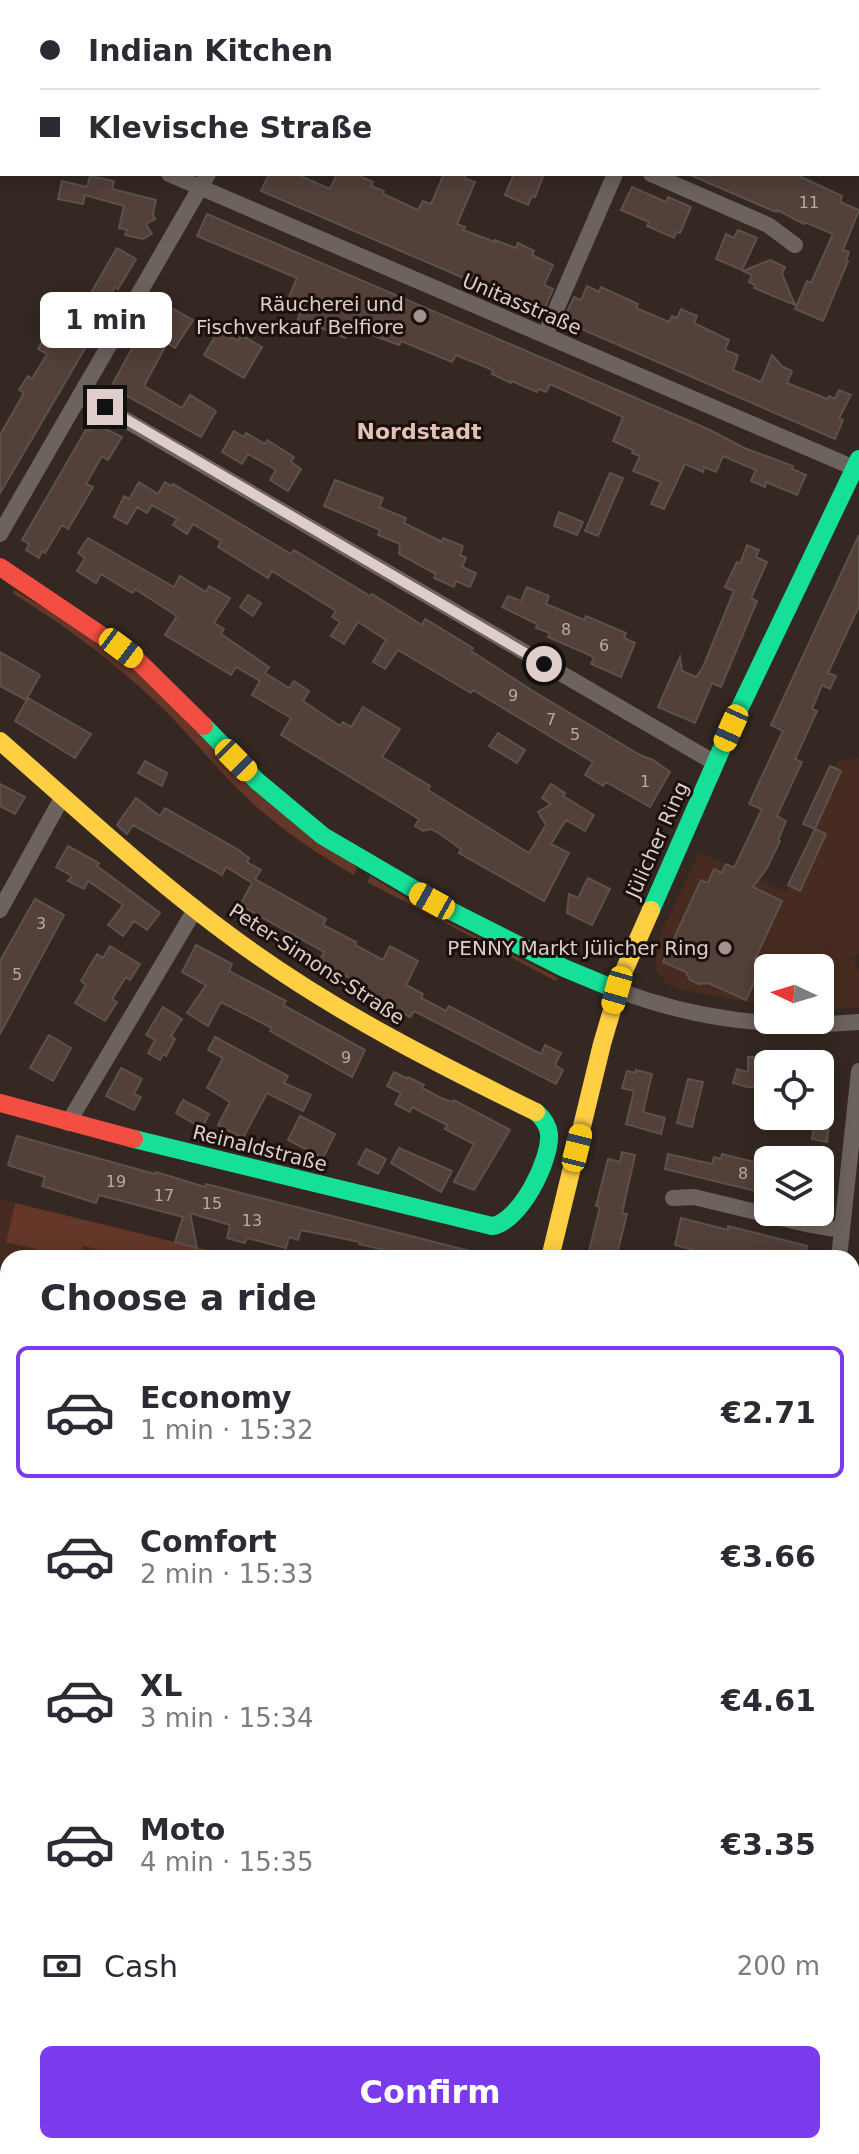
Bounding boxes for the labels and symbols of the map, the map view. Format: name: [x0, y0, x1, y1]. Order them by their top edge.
house number: 11: [799, 193, 819, 212]
street label: Unitasstraße: [459, 268, 585, 340]
callout: 1 min: [39, 291, 171, 347]
place label: Räucherei und Fischverkauf Belfiore: [196, 292, 404, 339]
marker: Räucherei und Fischverkauf Belfiore: [411, 307, 429, 325]
route end: [87, 389, 123, 425]
district label: Nordstadt: [357, 419, 482, 444]
house number: 8: [561, 620, 571, 639]
car: [95, 624, 147, 672]
house number: 6: [599, 636, 609, 655]
route start: [526, 646, 562, 682]
house number: 9: [508, 686, 518, 705]
car: [710, 701, 752, 755]
house number: 7: [546, 710, 556, 729]
house number: 5: [570, 725, 580, 744]
car: [211, 735, 261, 785]
house number: 1: [640, 772, 650, 791]
street label: Jülicher Ring: [620, 778, 693, 904]
car: [405, 879, 459, 923]
street label: Peter-Simons-Straße: [225, 898, 409, 1030]
house number: 3: [36, 914, 46, 933]
place label: PENNY Markt Jülicher Ring: [447, 936, 709, 960]
marker: PENNY Markt Jülicher Ring: [716, 939, 734, 957]
north arrow: [754, 954, 834, 1034]
car: [599, 964, 635, 1016]
house number: 5: [12, 965, 22, 984]
house number: 9: [341, 1048, 351, 1067]
street label: Reinaldstraße: [190, 1120, 330, 1176]
car: [560, 1122, 594, 1174]
house number: 8: [738, 1164, 748, 1183]
house number: 19: [106, 1172, 126, 1191]
house number: 17: [154, 1186, 174, 1205]
house number: 15: [202, 1194, 222, 1213]
house number: 13: [242, 1211, 262, 1230]

